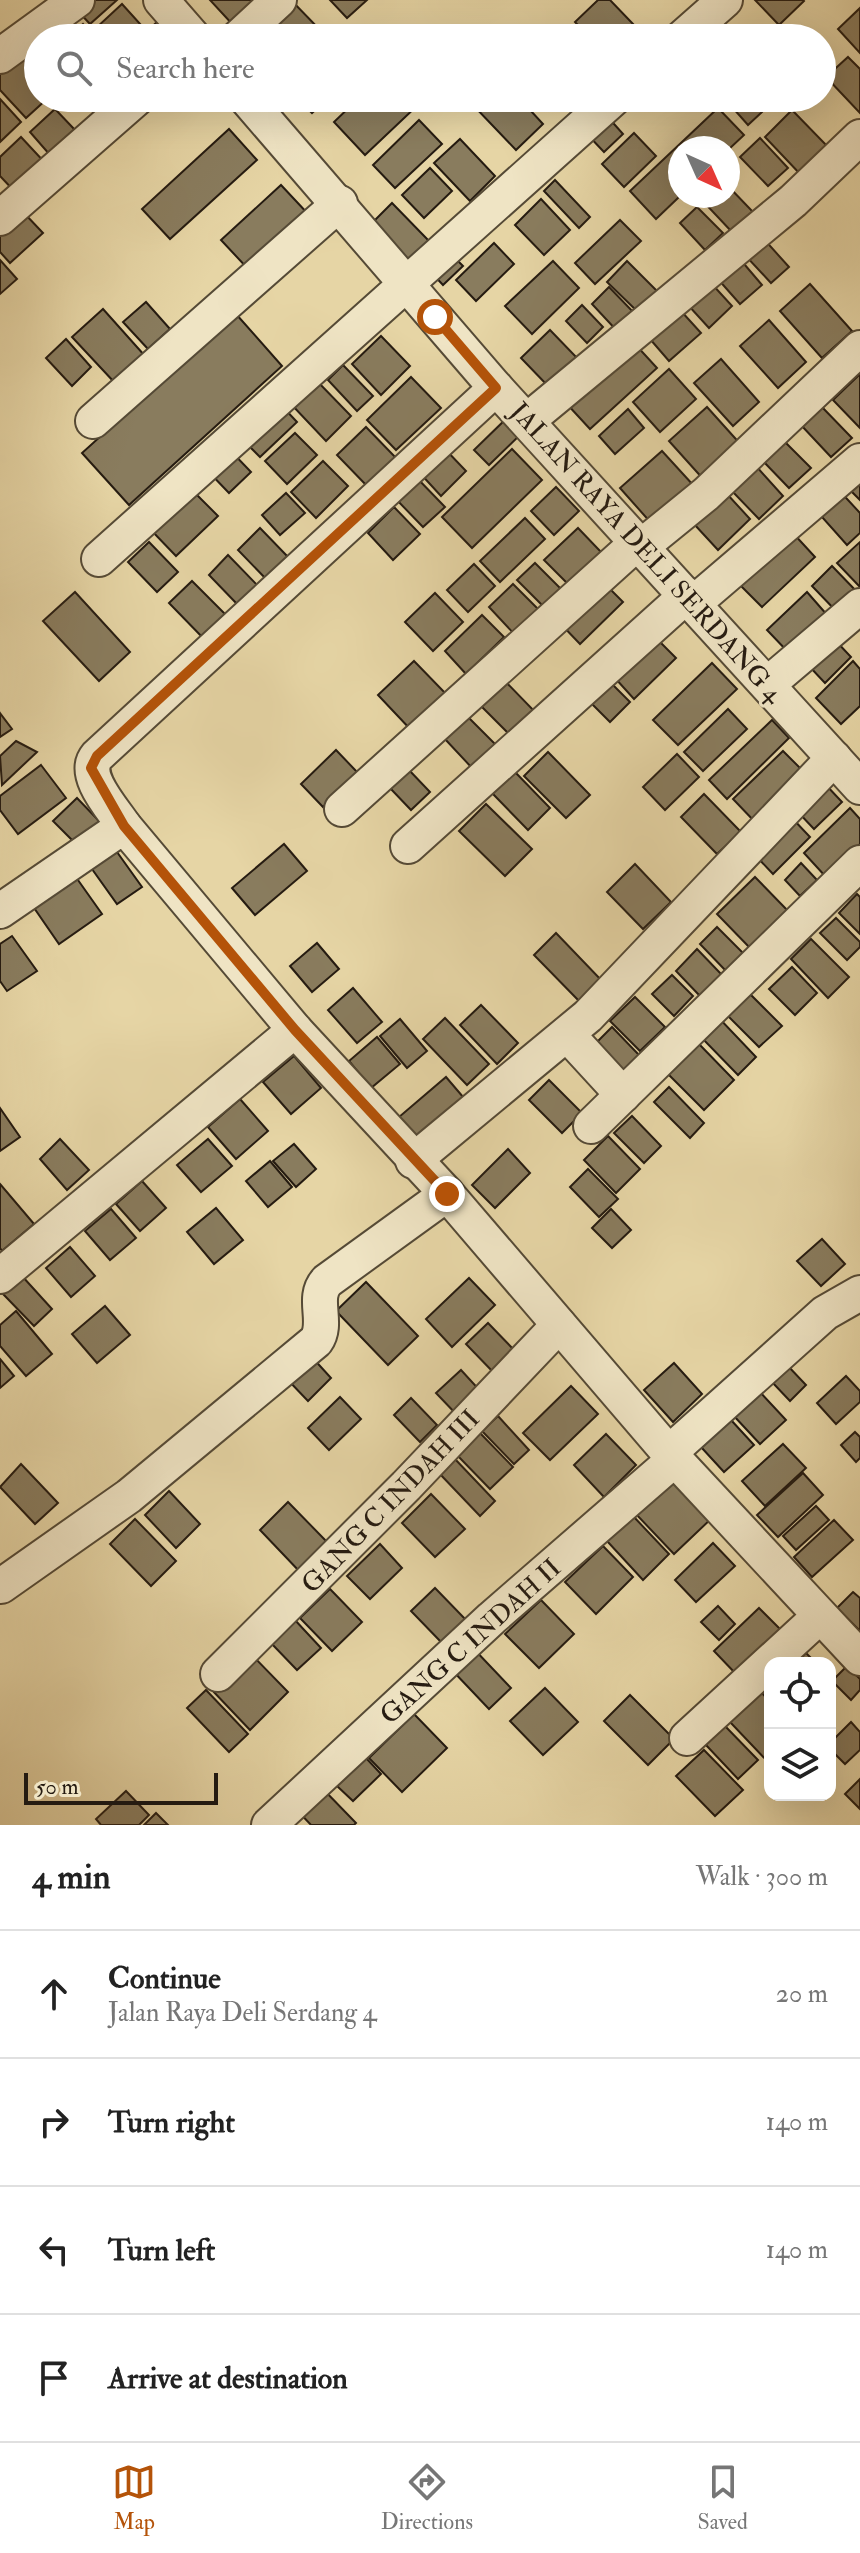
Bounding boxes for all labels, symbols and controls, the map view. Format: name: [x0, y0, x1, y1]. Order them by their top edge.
search box: [24, 24, 836, 112]
icon: search: [52, 46, 96, 90]
text: Search here: [116, 50, 255, 87]
north arrow: [668, 136, 740, 208]
route start: [417, 299, 453, 335]
street label: JALAN RAYA DELI SERDANG 4: [502, 395, 790, 710]
route end: [429, 1176, 465, 1212]
street label: GANG C INDAH III: [295, 1403, 486, 1600]
street label: GANG C INDAH II: [374, 1552, 568, 1731]
map controls: [764, 1657, 836, 1801]
button: locate: [764, 1657, 836, 1729]
button: layers: [764, 1729, 836, 1801]
scale bar: [24, 1769, 218, 1805]
text: 50 m: [36, 1773, 78, 1801]
text: 4 min: [32, 1856, 110, 1899]
text: Walk · 300 m: [696, 1861, 828, 1893]
text: Continue: [108, 1960, 221, 1997]
icon: ahead: [32, 1972, 76, 2016]
text: 20 m: [776, 1978, 828, 2010]
text: Jalan Raya Deli Serdang 4: [108, 1997, 377, 2029]
icon: right: [32, 2100, 76, 2144]
text: Turn right: [108, 2104, 235, 2141]
text: 140 m: [766, 2106, 828, 2138]
icon: left: [32, 2228, 76, 2272]
text: Turn left: [108, 2232, 215, 2269]
text: 140 m: [766, 2234, 828, 2266]
icon: arrive: [32, 2356, 76, 2400]
text: Arrive at destination: [108, 2360, 348, 2397]
tab: Map: [112, 2460, 156, 2536]
tab: Directions: [381, 2460, 473, 2536]
tab: Saved: [698, 2460, 748, 2536]

